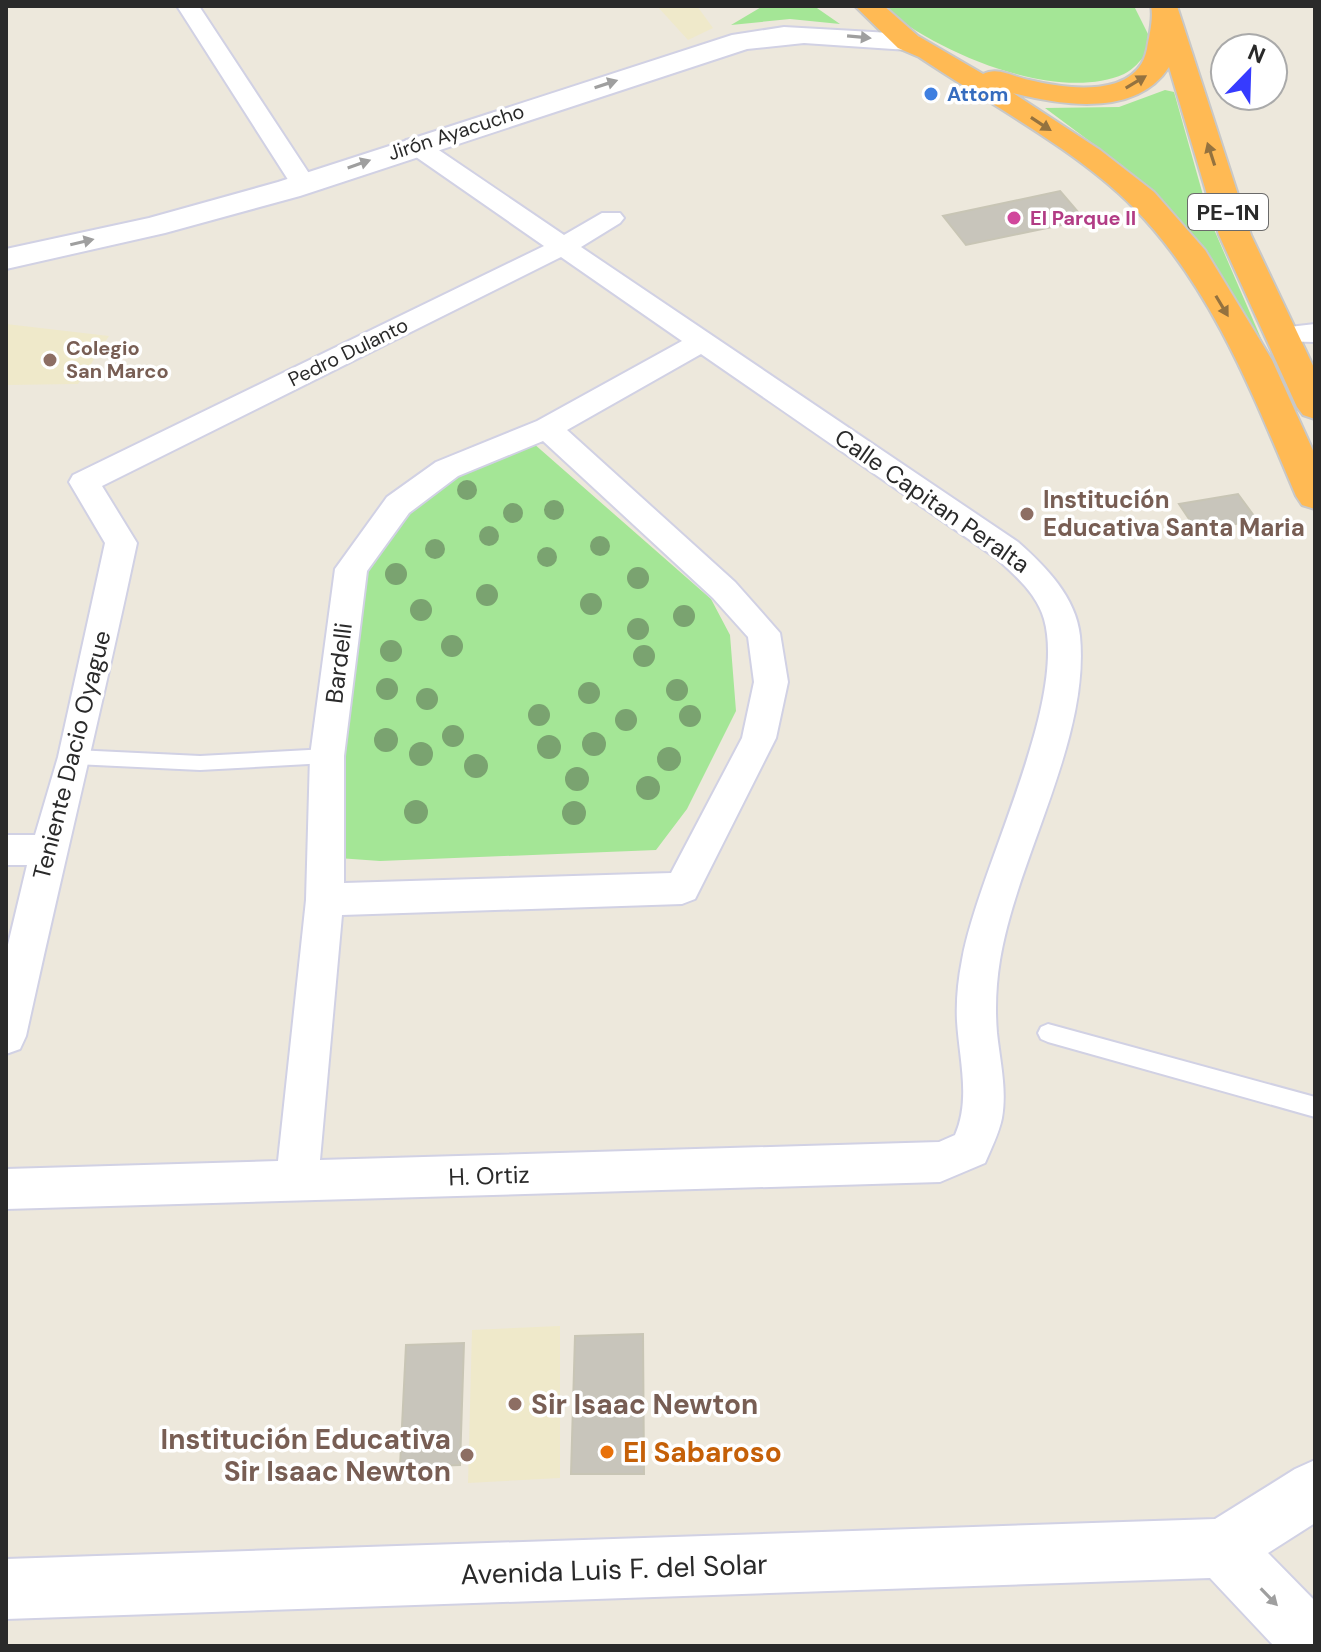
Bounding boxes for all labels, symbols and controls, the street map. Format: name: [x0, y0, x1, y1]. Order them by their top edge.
one-way arrow: [847, 31, 872, 44]
north arrow: [1209, 32, 1289, 112]
text: N: [1244, 38, 1270, 71]
one-way arrow: [1125, 75, 1147, 89]
one-way arrow: [595, 77, 619, 90]
place label: Attom: [947, 81, 1008, 107]
marker: Attom: [922, 85, 940, 103]
street label: Jirón Ayacucho: [385, 98, 527, 166]
one-way arrow: [1030, 117, 1052, 131]
one-way arrow: [1205, 142, 1217, 166]
one-way arrow: [347, 158, 371, 170]
road number: PE-1N: [1188, 194, 1268, 230]
place label: El Parque II: [1030, 205, 1136, 231]
marker: El Parque II: [1005, 209, 1023, 227]
one-way arrow: [70, 235, 95, 248]
one-way arrow: [1215, 295, 1229, 317]
street label: Pedro Dulanto: [284, 312, 412, 392]
place label: Colegio San Marco: [66, 335, 169, 384]
marker: Colegio San Marco: [41, 351, 59, 369]
street label: Calle Capitan Peralta: [829, 422, 1036, 580]
place label: Institución Educativa Santa Maria: [1043, 484, 1305, 543]
marker: Institución Educativa Santa Maria: [1018, 505, 1036, 523]
street label: Bardelli: [318, 621, 359, 705]
street label: Teniente Dacio Oyague: [26, 627, 117, 883]
street label: H. Ortiz: [448, 1159, 530, 1192]
place label: Sir Isaac Newton: [531, 1386, 758, 1423]
marker: Sir Isaac Newton: [506, 1395, 524, 1413]
place label: Institución Educativa Sir Isaac Newton: [161, 1421, 451, 1490]
place label: El Sabaroso: [623, 1434, 782, 1471]
marker: El Sabaroso: [598, 1443, 616, 1461]
marker: Institución Educativa Sir Isaac Newton: [458, 1446, 476, 1464]
street label: Avenida Luis F. del Solar: [460, 1546, 768, 1593]
one-way arrow: [1259, 1587, 1277, 1606]

